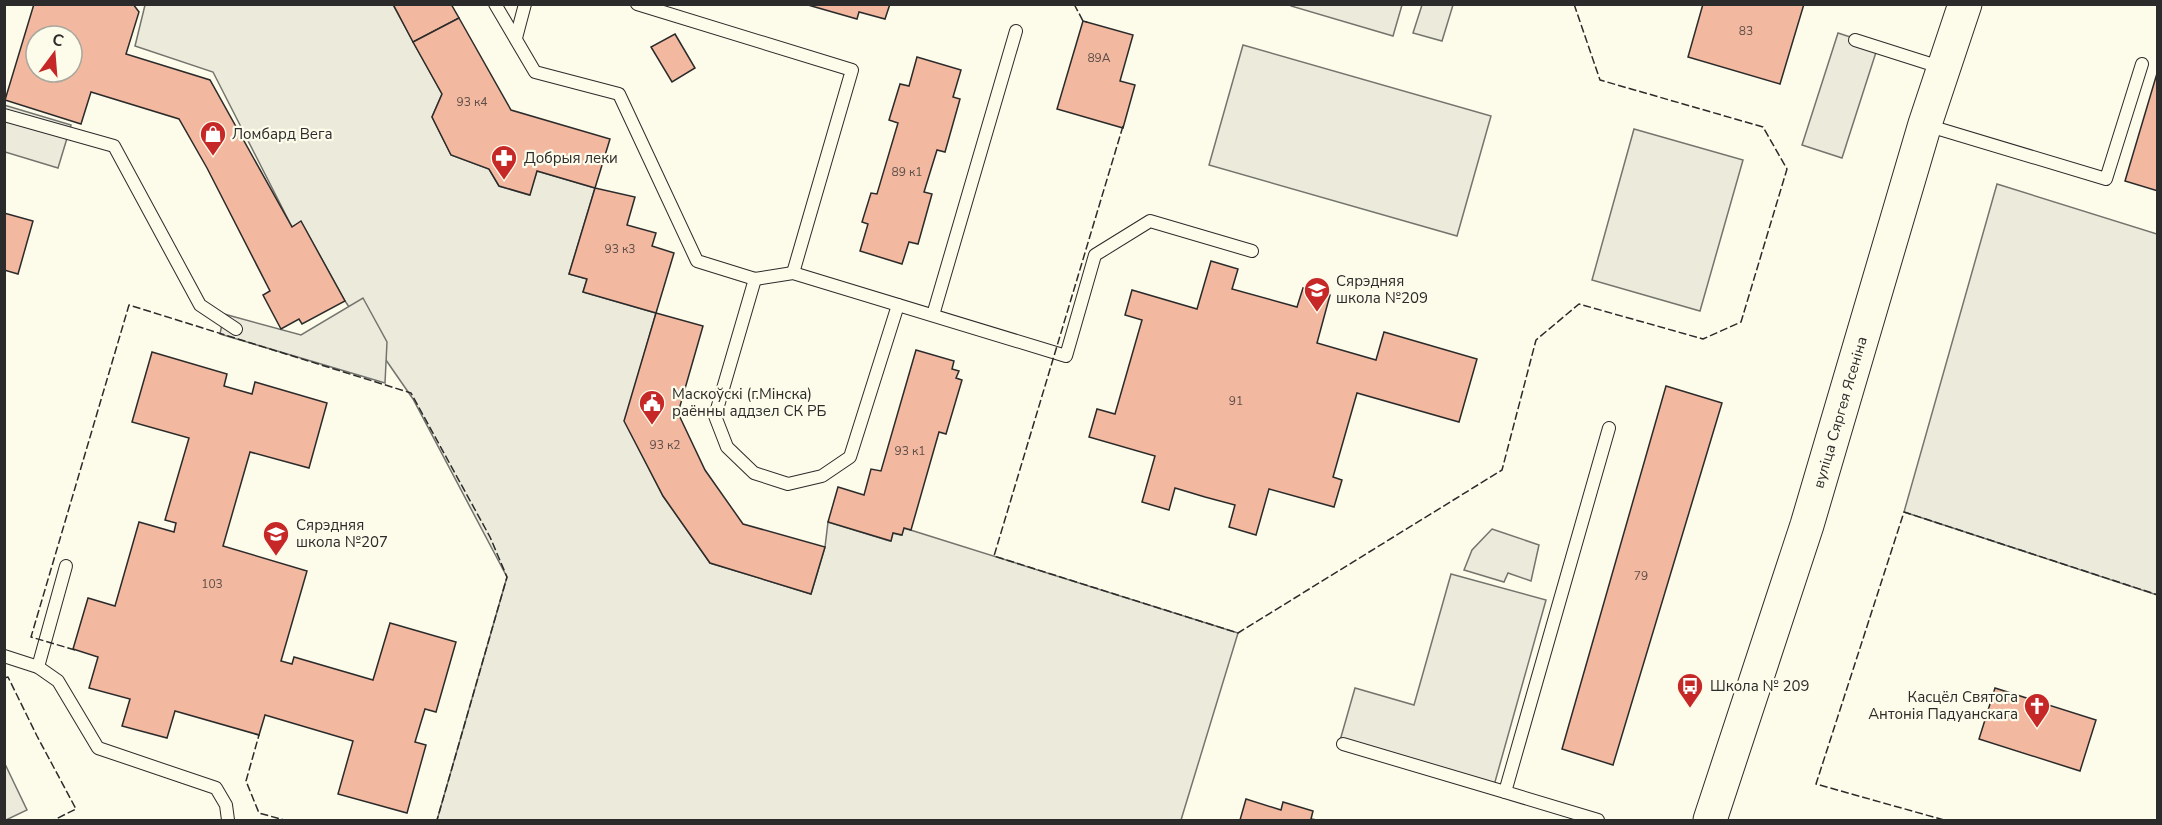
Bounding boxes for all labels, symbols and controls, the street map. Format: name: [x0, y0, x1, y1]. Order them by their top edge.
house number: 83: [1739, 23, 1753, 39]
north arrow: [24, 24, 84, 84]
text: С: [50, 28, 66, 53]
house number: 89А: [1087, 50, 1111, 66]
house number: 93 к4: [457, 94, 488, 110]
shop icon: Ломбард Вега: [198, 119, 228, 157]
place label: Ломбард Вега: [232, 124, 333, 144]
pharmacy icon: Добрыя леки: [489, 143, 519, 181]
place label: Добрыя леки: [524, 148, 618, 168]
house number: 89 к1: [892, 164, 923, 180]
house number: 93 к3: [605, 241, 636, 257]
place label: Сярэдняя школа №209: [1336, 271, 1428, 308]
school or university icon: Сярэдняя школа №209: [1302, 275, 1332, 313]
street label: вуліца Сяргея Ясеніна: [1808, 334, 1872, 491]
place label: Маскоўскі (г.Мінска) раённы аддзел СК РБ: [672, 384, 826, 421]
public building icon: Маскоўскі (г.Мінска) раённы аддзел СК РБ: [637, 388, 667, 426]
house number: 91: [1229, 393, 1243, 409]
house number: 93 к2: [650, 437, 681, 453]
house number: 93 к1: [895, 443, 926, 459]
place label: Сярэдняя школа №207: [296, 515, 388, 552]
school or university icon: Сярэдняя школа №207: [261, 519, 291, 557]
house number: 79: [1634, 568, 1648, 584]
house number: 103: [201, 576, 223, 592]
bus stop icon: Школа № 209: [1675, 671, 1705, 709]
place label: Школа № 209: [1710, 676, 1810, 696]
place label: Касцёл Святога Антонія Падуанскага: [1868, 687, 2018, 724]
church icon: Касцёл Святога Антонія Падуанскага: [2022, 691, 2052, 729]

